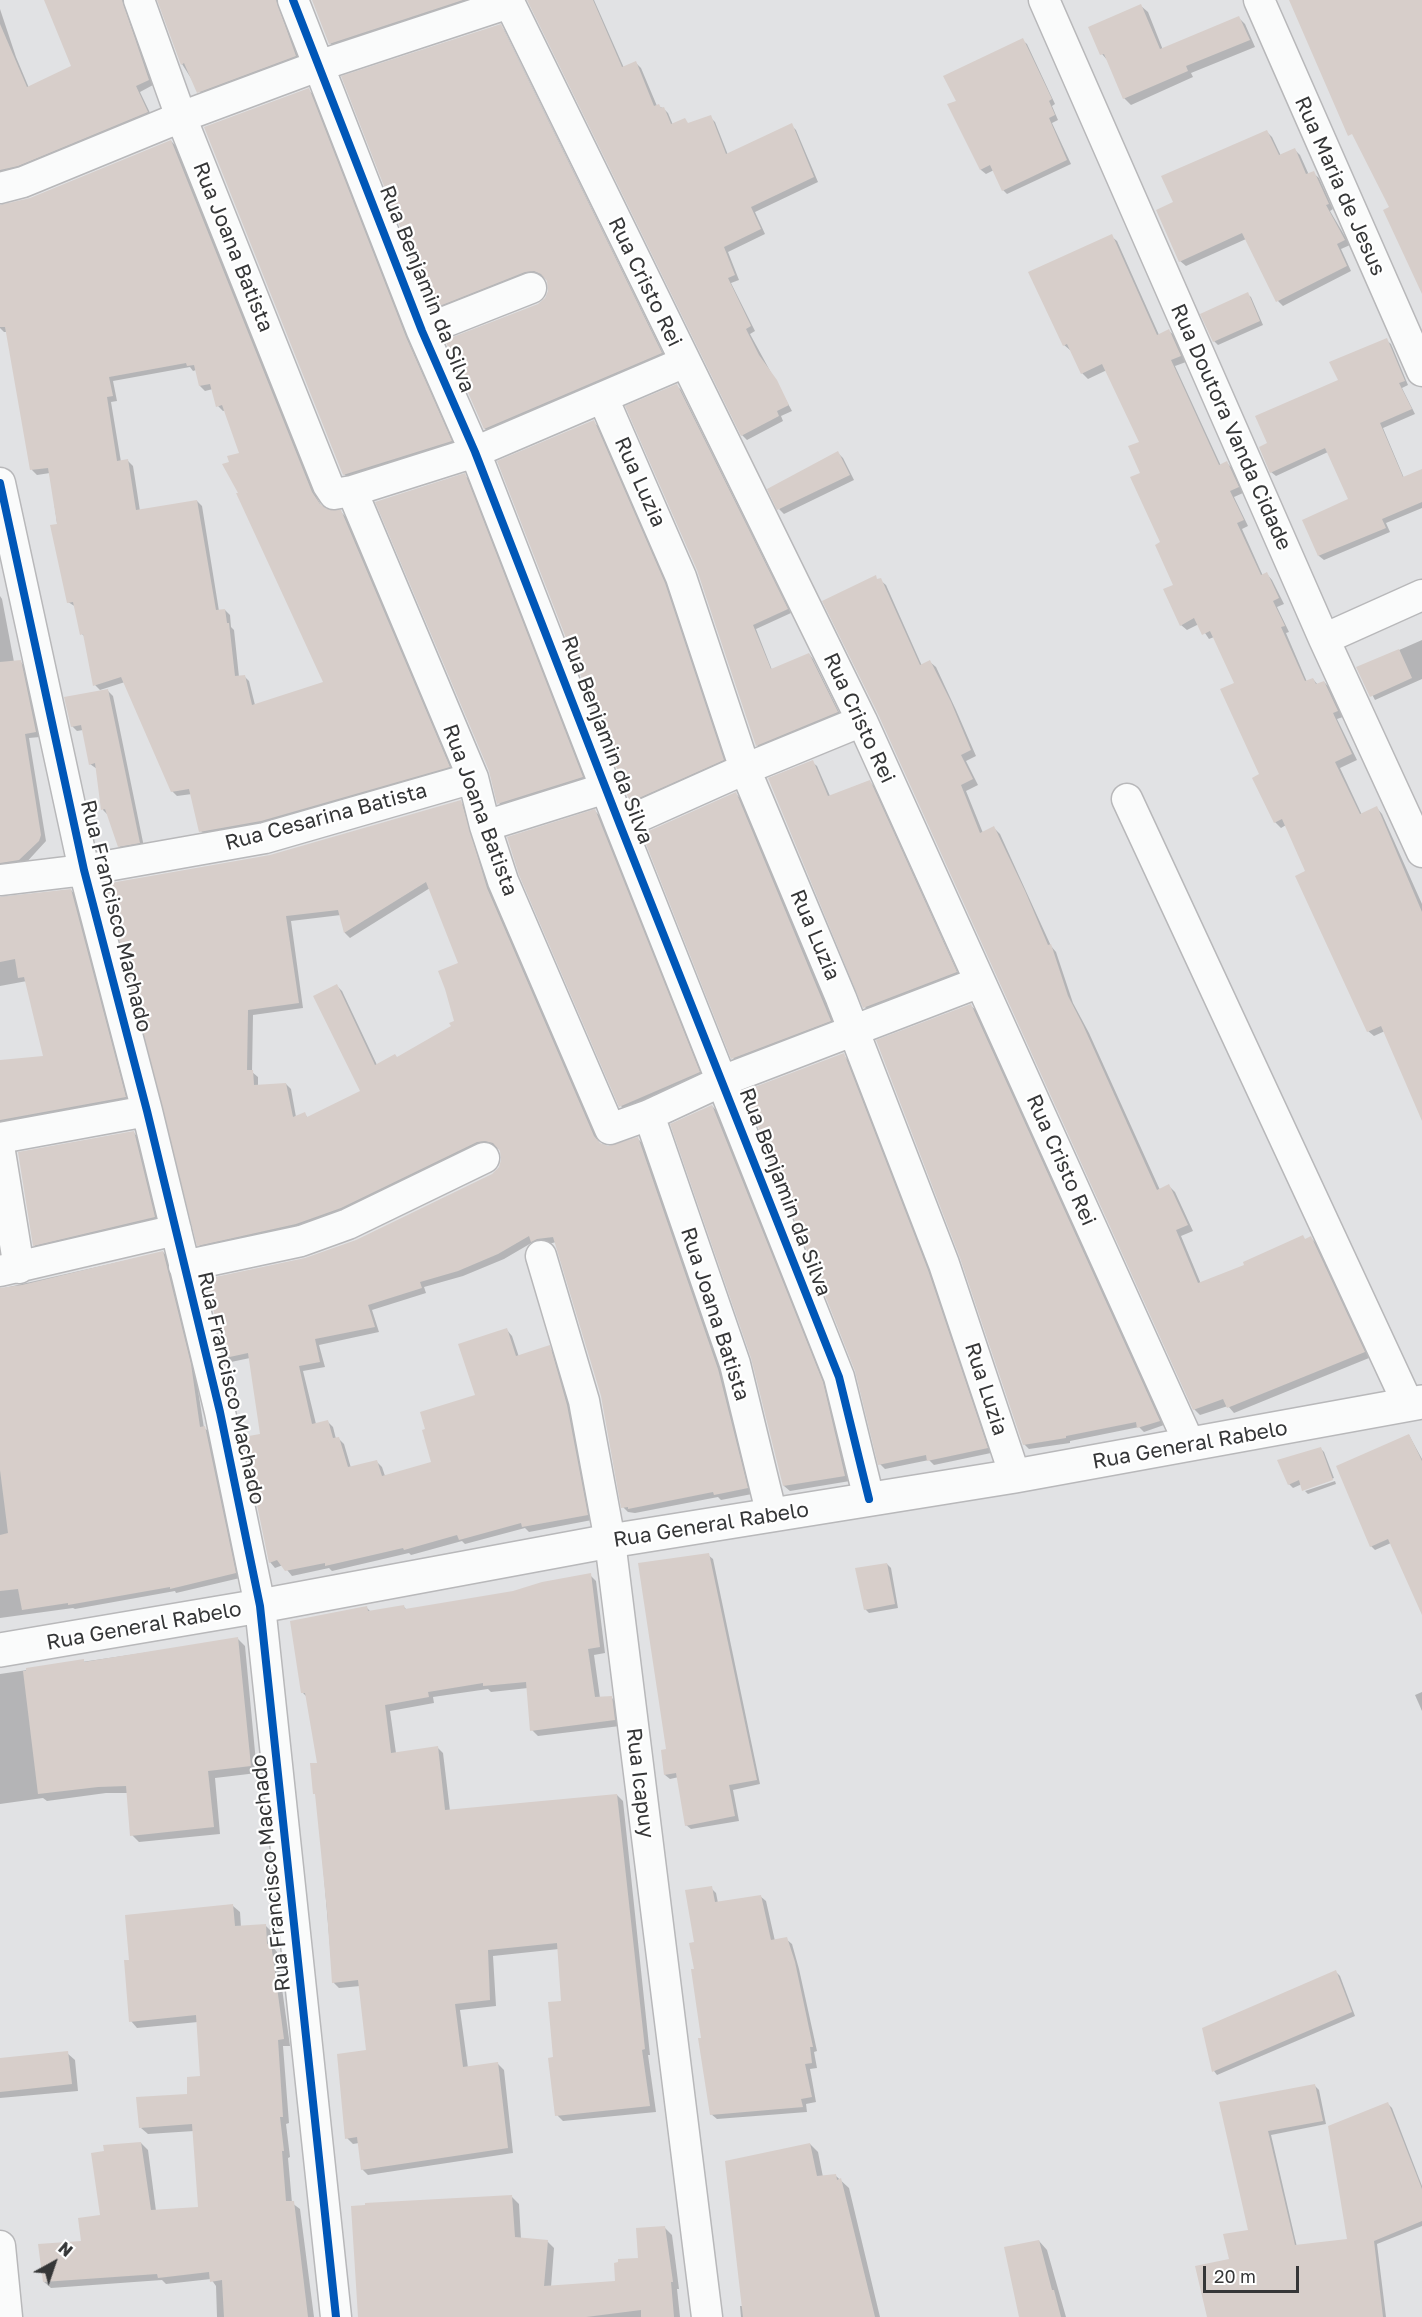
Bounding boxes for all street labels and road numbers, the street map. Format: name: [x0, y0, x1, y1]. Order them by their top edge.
street label: Rua Maria de Jesus: [1289, 92, 1391, 280]
street label: Rua Joana Batista: [187, 158, 279, 336]
street label: Rua Benjamin da Silva: [374, 182, 480, 396]
street label: Rua Cristo Rei: [603, 213, 687, 351]
street label: Rua Doutora Vanda Cidade: [1165, 300, 1297, 554]
street label: Rua Luzia: [609, 433, 671, 531]
street label: Rua Benjamin da Silva: [556, 632, 658, 848]
street label: Rua Cristo Rei: [818, 649, 900, 787]
street label: Rua Joana Batista: [437, 721, 523, 899]
street label: Rua Cesarina Batista: [222, 778, 430, 856]
street label: Rua Francisco Machado: [75, 797, 157, 1035]
street label: Rua Luzia: [785, 886, 845, 984]
street label: Rua Benjamin da Silva: [734, 1084, 836, 1300]
street label: Rua Cristo Rei: [1021, 1090, 1101, 1230]
street label: Rua Joana Batista: [675, 1224, 755, 1404]
street label: Rua Francisco Machado: [192, 1269, 270, 1507]
street label: Rua Luzia: [959, 1339, 1013, 1439]
street label: Rua General Rabelo: [1090, 1415, 1290, 1475]
street label: Rua General Rabelo: [611, 1497, 811, 1553]
street label: Rua General Rabelo: [44, 1596, 244, 1656]
street label: Rua Icapuy: [621, 1726, 659, 1840]
street label: Rua Francisco Machado: [246, 1753, 296, 1993]

